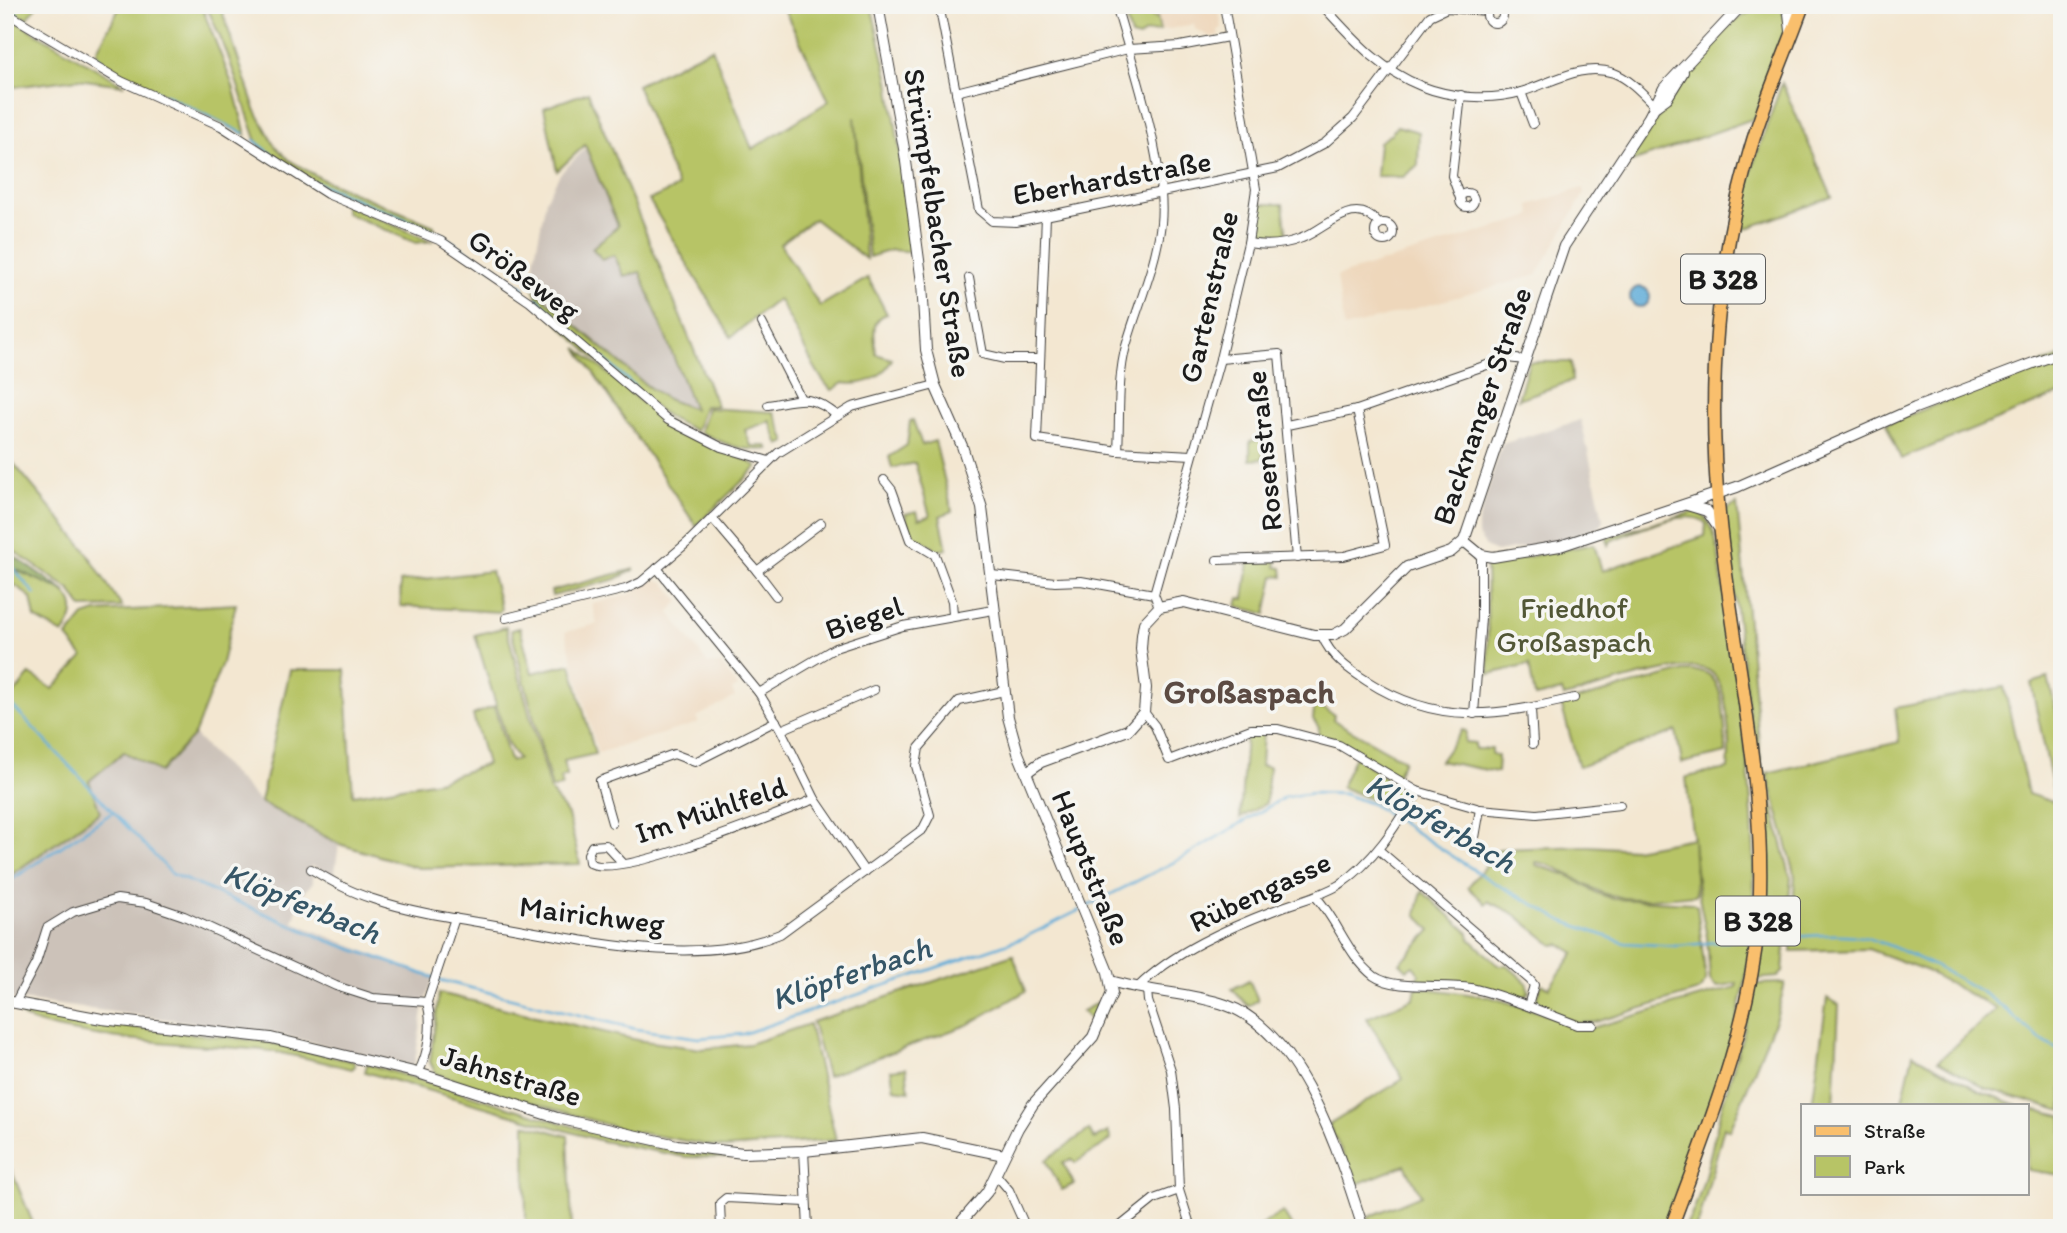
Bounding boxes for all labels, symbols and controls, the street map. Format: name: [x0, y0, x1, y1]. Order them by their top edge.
street label: Strümpfelbacher Straße: [896, 66, 981, 380]
street label: Eberhardstraße: [1010, 142, 1214, 213]
street label: Gartenstraße: [1171, 207, 1246, 387]
street label: Größeweg: [461, 220, 588, 329]
road number: B 328: [1681, 254, 1765, 304]
street label: Backnanger Straße: [1423, 282, 1540, 530]
street label: Rosenstraße: [1237, 369, 1290, 533]
street label: Biegel: [820, 587, 908, 648]
park label: Friedhof Großaspach: [1496, 589, 1652, 660]
district label: Großaspach: [1164, 672, 1335, 711]
water label: Klöpferbach: [1359, 765, 1523, 881]
street label: Im Mühlfeld: [631, 768, 791, 851]
street label: Hauptstraße: [1044, 785, 1139, 951]
street label: Rübengasse: [1183, 843, 1336, 940]
water label: Klöpferbach: [218, 854, 387, 952]
street label: Mairichweg: [517, 887, 668, 942]
road number: B 328: [1716, 897, 1800, 946]
water label: Klöpferbach: [766, 928, 937, 1018]
street label: Jahnstraße: [436, 1037, 586, 1114]
legend: [1801, 1104, 2028, 1194]
text: Straße: [1864, 1118, 1925, 1143]
text: Park: [1864, 1154, 1906, 1179]

